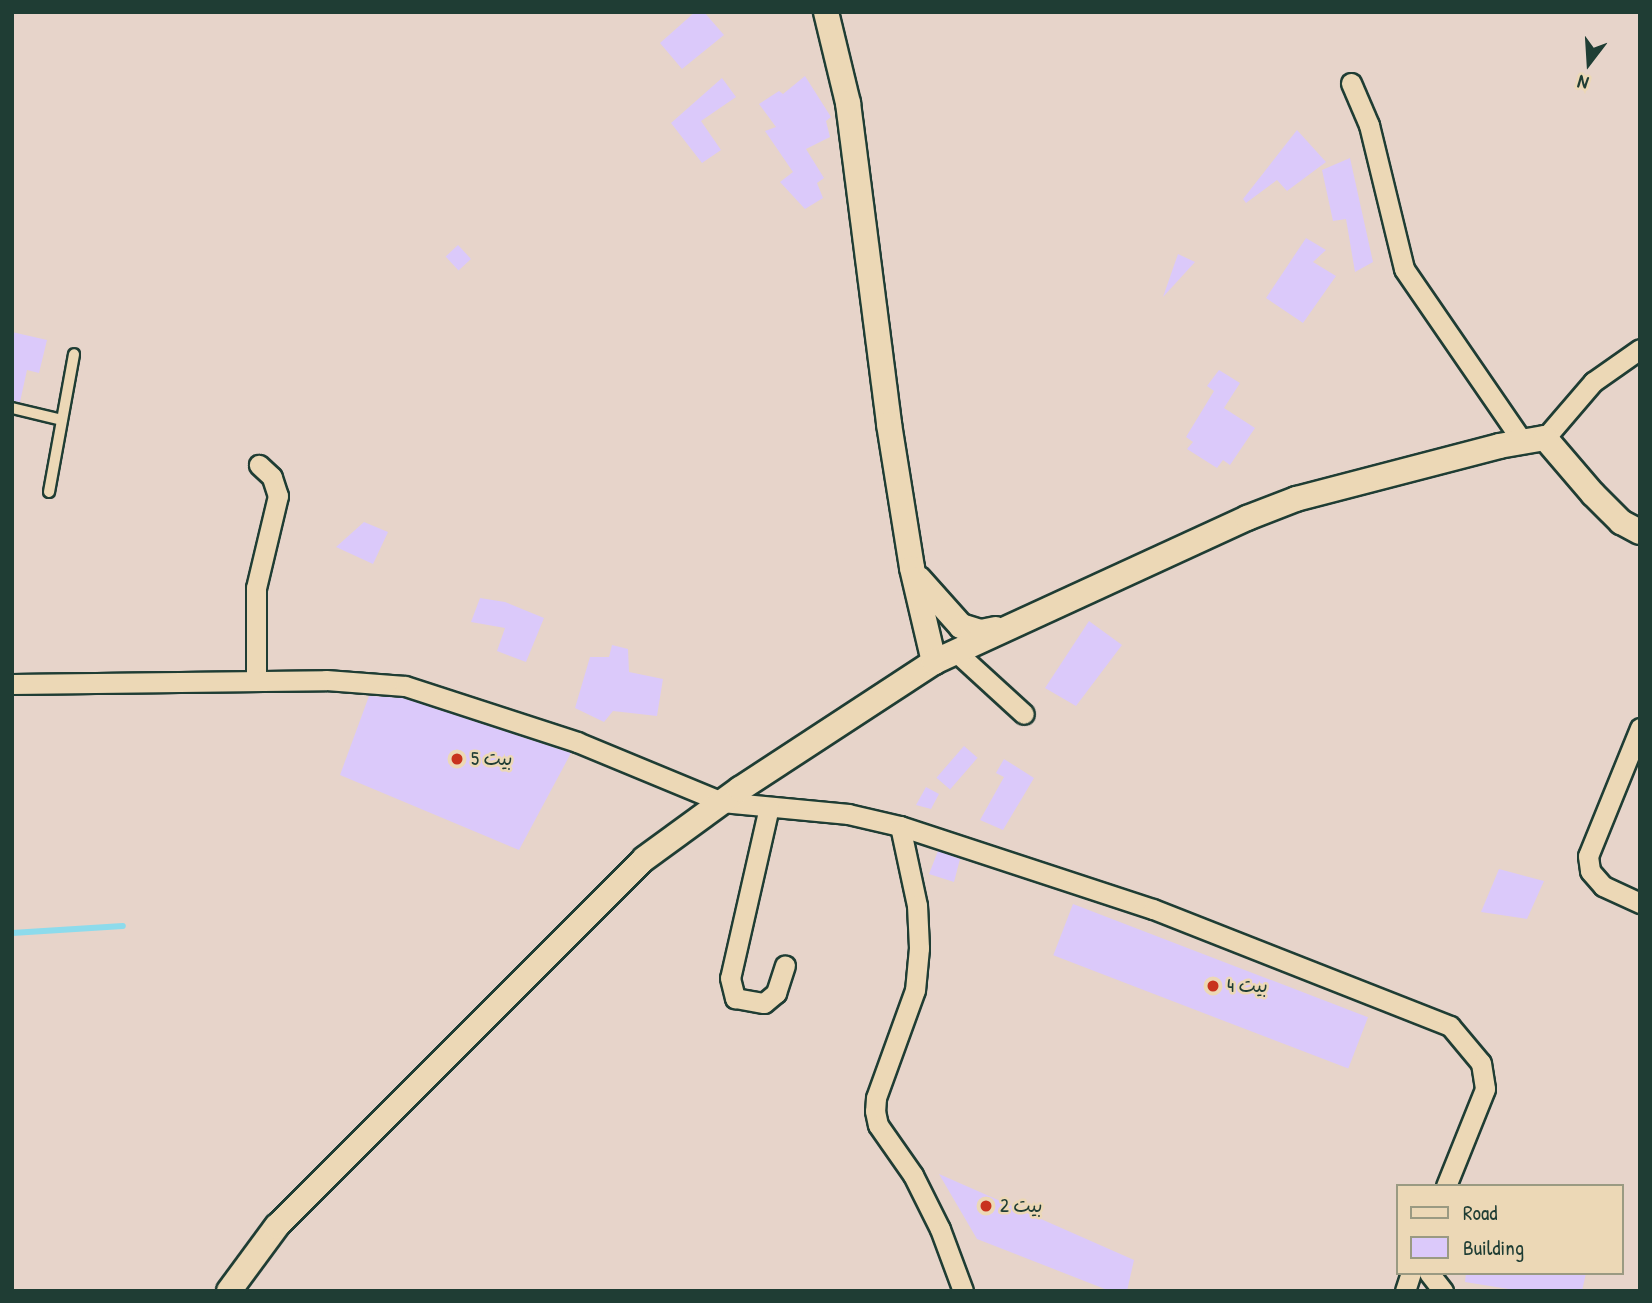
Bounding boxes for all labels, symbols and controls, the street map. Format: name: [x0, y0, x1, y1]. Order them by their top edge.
north arrow: [1554, 28, 1624, 98]
text: N: [1574, 69, 1592, 97]
place label: بيت 5: [471, 748, 513, 770]
marker: بيت 5: [449, 751, 465, 767]
place label: بيت 4: [1227, 975, 1268, 997]
marker: بيت 4: [1205, 978, 1221, 994]
legend: [1396, 1184, 1624, 1275]
place label: بيت 2: [1000, 1195, 1042, 1217]
marker: بيت 2: [978, 1198, 994, 1214]
text: Road: [1463, 1198, 1497, 1227]
text: Building: [1463, 1233, 1524, 1262]

